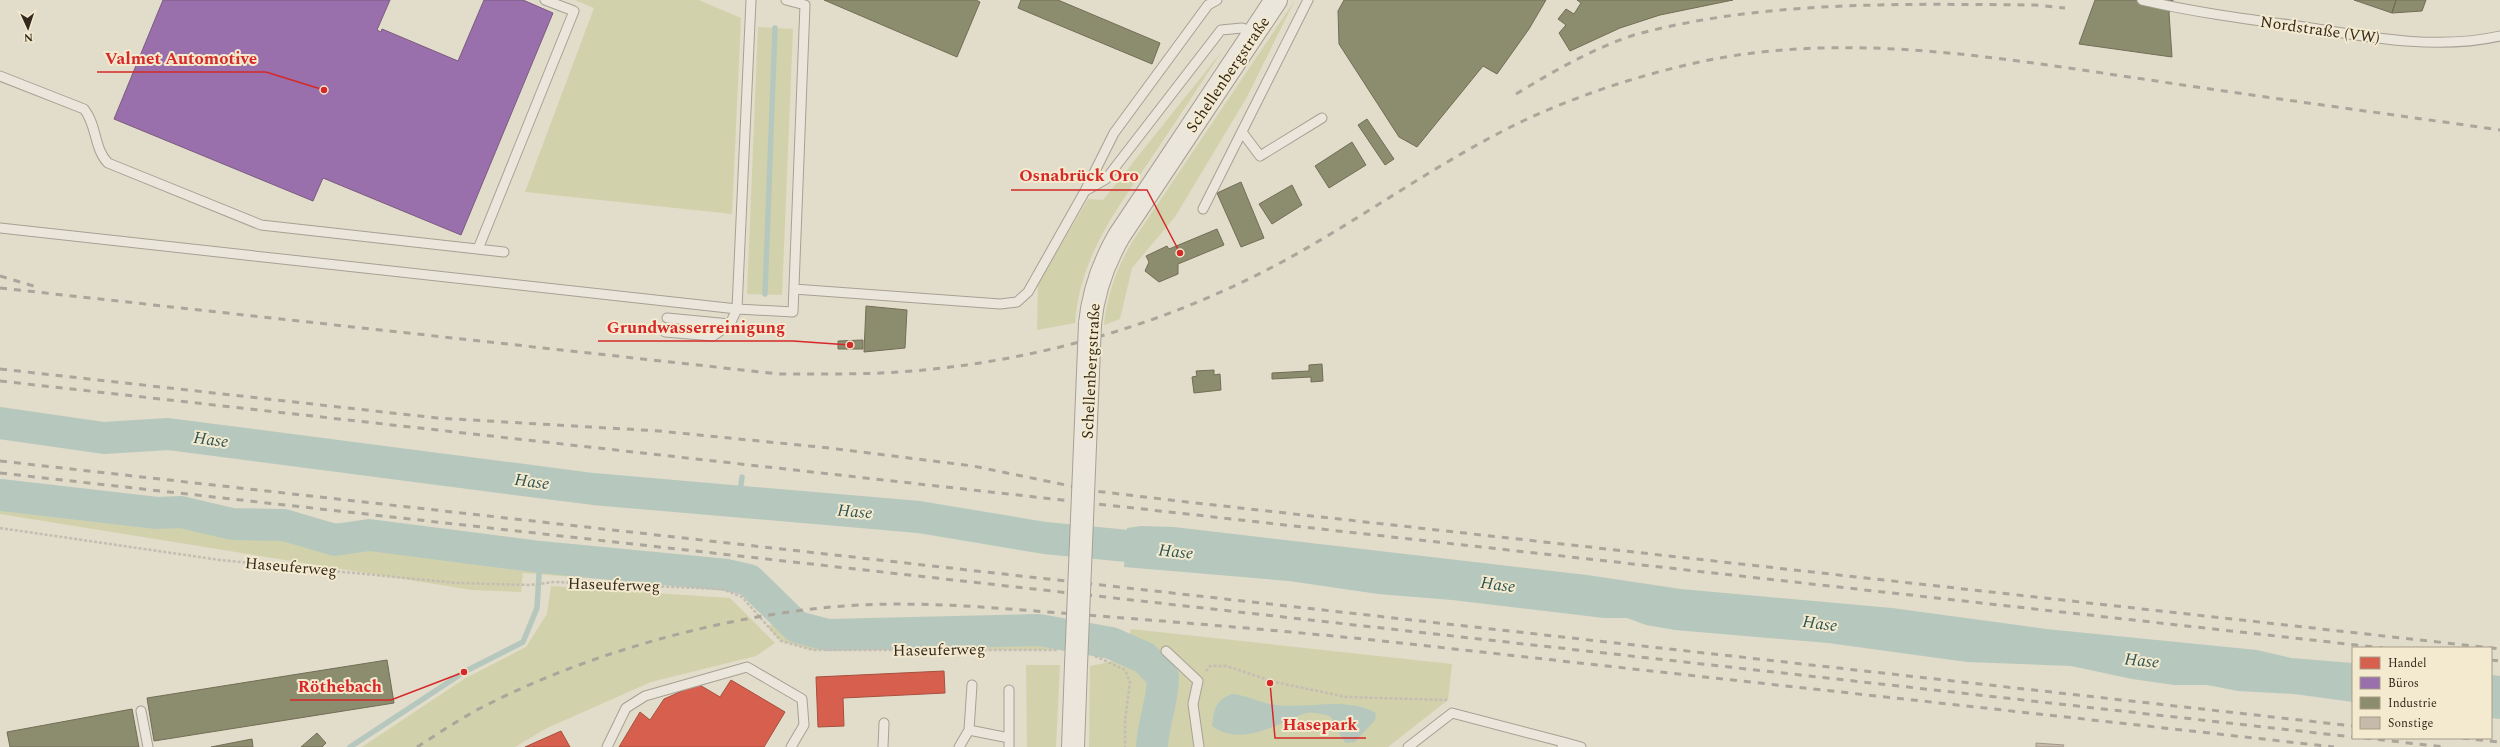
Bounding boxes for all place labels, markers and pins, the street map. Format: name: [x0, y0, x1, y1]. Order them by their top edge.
callout: Valmet Automotive: [97, 43, 266, 72]
callout: Osnabrück Oro: [1011, 161, 1147, 190]
callout: Grundwasserreinigung: [598, 312, 793, 341]
callout: Röthebach: [290, 671, 391, 700]
callout: Hasepark: [1275, 709, 1366, 738]

